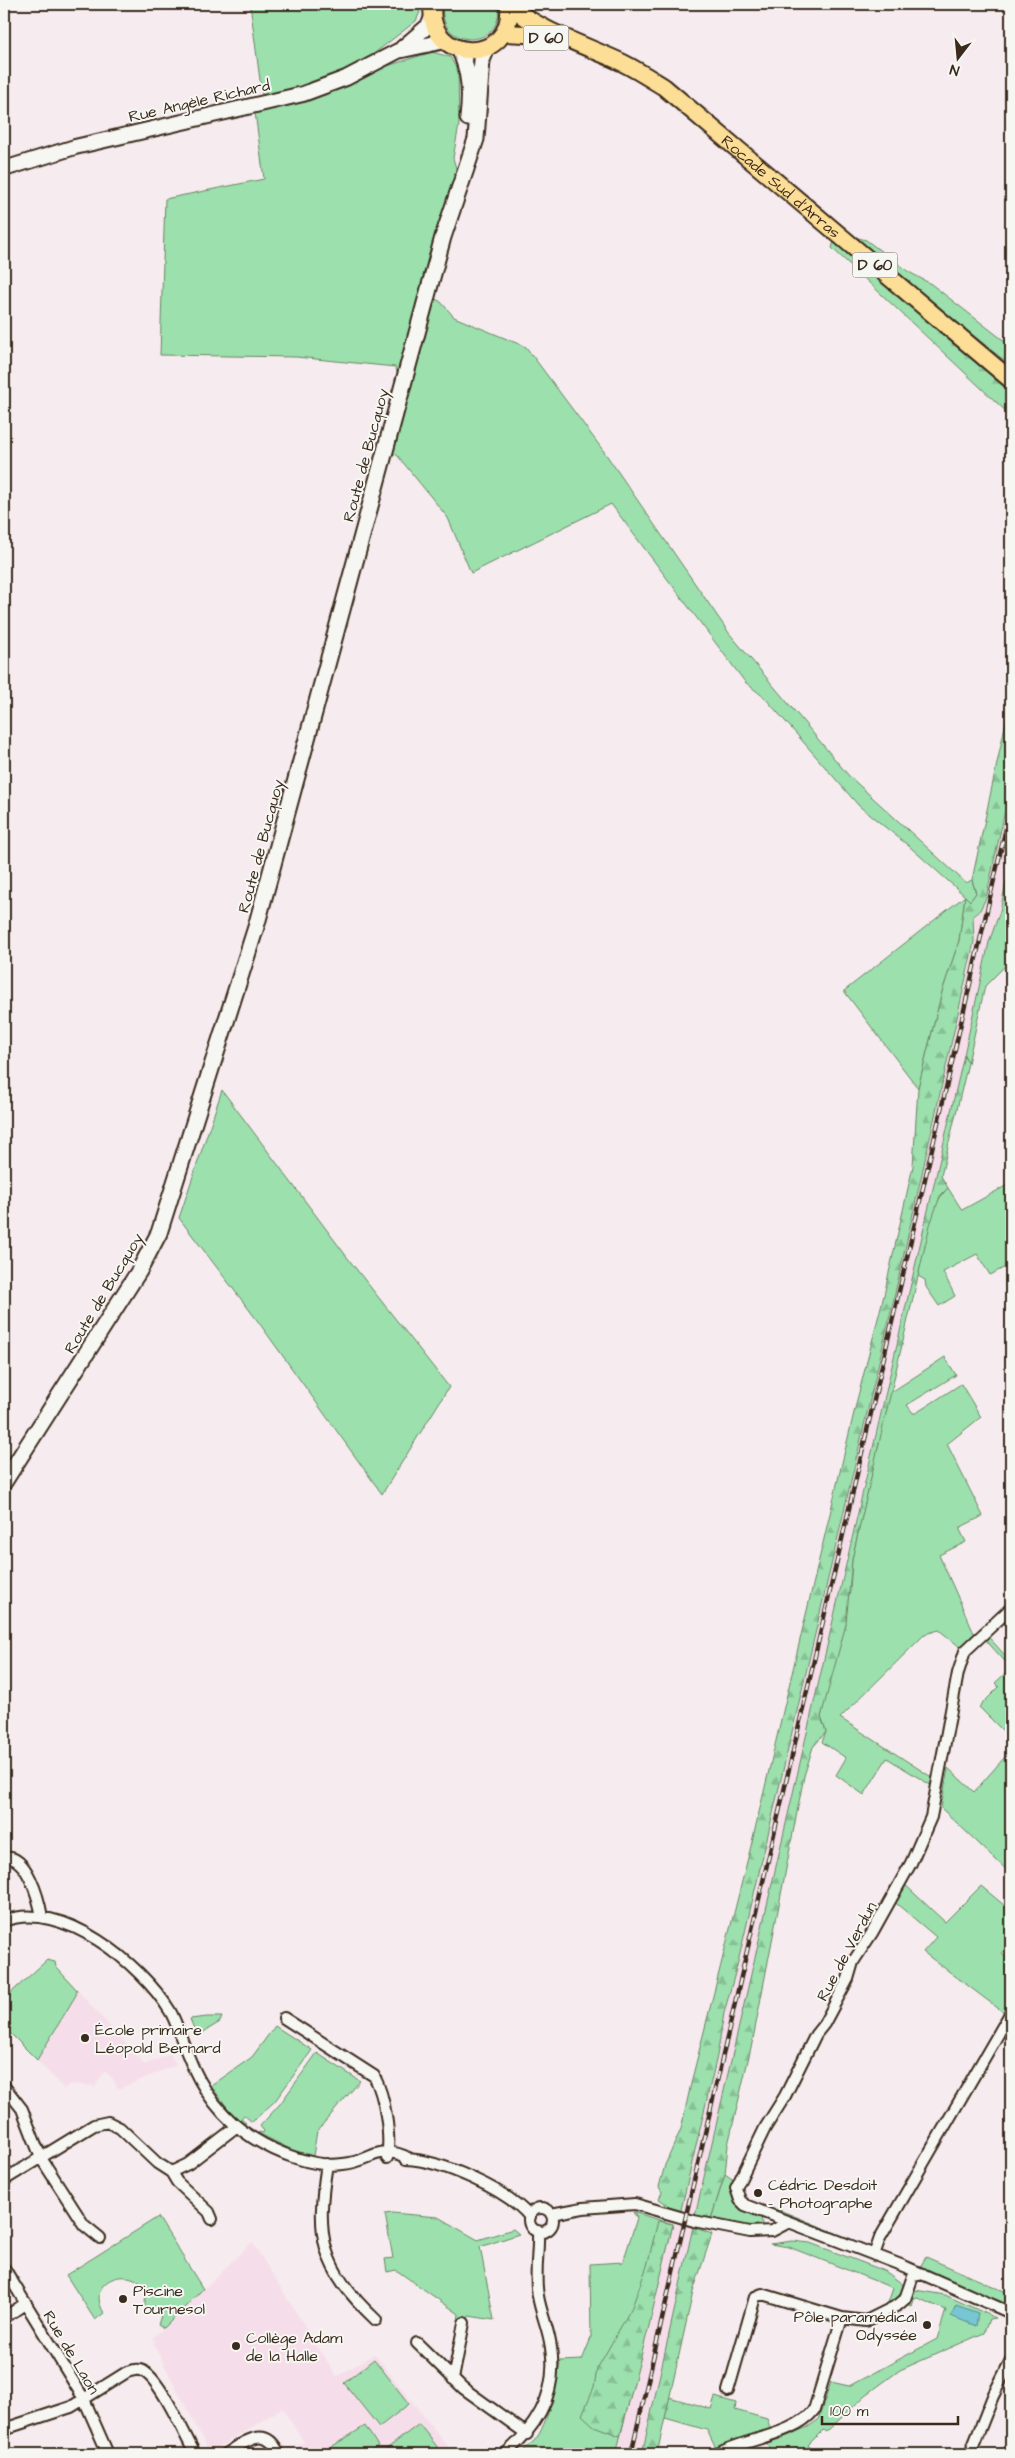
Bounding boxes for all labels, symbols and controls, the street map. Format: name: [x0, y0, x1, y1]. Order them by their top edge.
road number: D 60: [524, 26, 568, 50]
north arrow: [932, 32, 982, 82]
text: N: [948, 59, 962, 80]
street label: Rue Angèle Richard: [126, 74, 272, 129]
street label: Rocade Sud d'Arras: [716, 130, 845, 244]
road number: D 60: [852, 252, 898, 278]
street label: Route de Bucquoy: [338, 386, 395, 525]
street label: Route de Bucquoy: [233, 777, 290, 916]
street label: Route de Bucquoy: [59, 1229, 150, 1358]
street label: Rue de Verdun: [811, 1898, 882, 2005]
place label: École primaire Léopold Bernard: [95, 2019, 221, 2059]
marker: École primaire Léopold Bernard: [79, 2032, 91, 2044]
place label: Cédric Desdoit - Photographe: [768, 2174, 878, 2215]
marker: Cédric Desdoit - Photographe: [752, 2187, 764, 2199]
place label: Piscine Tournesol: [133, 2280, 205, 2320]
marker: Piscine Tournesol: [117, 2293, 129, 2305]
place label: Pôle paramédical Odyssée: [794, 2306, 917, 2347]
street label: Rue de Laon: [37, 2307, 105, 2399]
marker: Pôle paramédical Odyssée: [921, 2319, 933, 2331]
place label: Collège Adam de la Halle: [246, 2327, 343, 2367]
marker: Collège Adam de la Halle: [230, 2340, 242, 2352]
scale bar: [822, 2393, 959, 2425]
text: 100 m: [830, 2401, 869, 2422]

